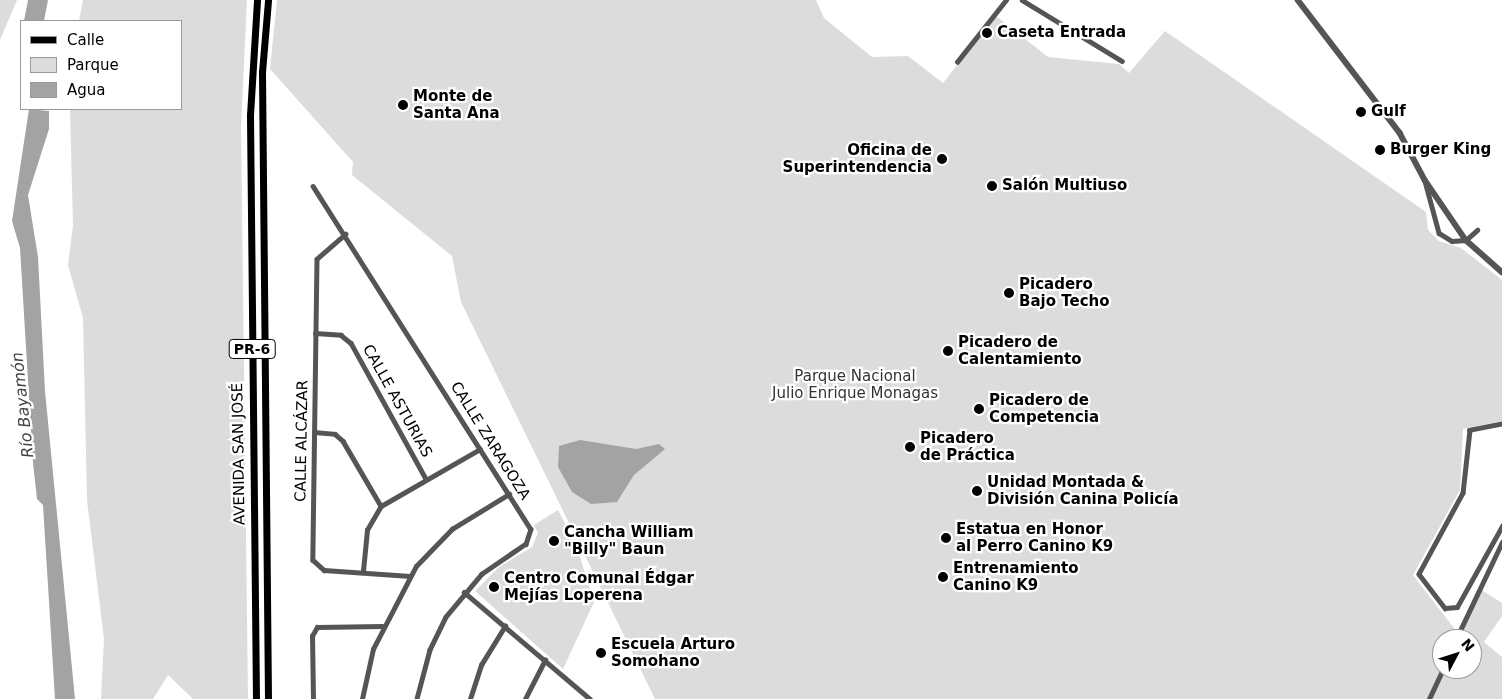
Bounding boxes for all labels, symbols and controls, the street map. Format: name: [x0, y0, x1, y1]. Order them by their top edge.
legend: [20, 20, 182, 110]
place label: Caseta Entrada: [997, 24, 1126, 42]
marker: Caseta Entrada: [981, 27, 993, 39]
text: Calle: [67, 31, 104, 49]
text: Parque: [67, 56, 119, 74]
text: Agua: [67, 81, 105, 99]
place label: Monte de Santa Ana: [413, 87, 500, 122]
marker: Monte de Santa Ana: [397, 99, 409, 111]
place label: Gulf: [1371, 103, 1406, 121]
marker: Gulf: [1355, 106, 1367, 118]
place label: Oficina de Superintendencia: [783, 141, 932, 176]
place label: Burger King: [1390, 141, 1491, 159]
marker: Burger King: [1374, 144, 1386, 156]
marker: Oficina de Superintendencia: [936, 153, 948, 165]
place label: Salón Multiuso: [1002, 177, 1127, 195]
marker: Salón Multiuso: [986, 180, 998, 192]
place label: Picadero Bajo Techo: [1019, 275, 1110, 310]
marker: Picadero Bajo Techo: [1003, 287, 1015, 299]
place label: Picadero de Calentamiento: [958, 333, 1082, 368]
road number: PR-6: [228, 338, 276, 360]
street label: CALLE ASTURIAS: [359, 341, 435, 461]
marker: Picadero de Calentamiento: [942, 345, 954, 357]
water label: Río Bayamón: [8, 351, 38, 459]
park label: Parque Nacional Julio Enrique Monagas: [772, 367, 938, 402]
street label: CALLE ZARAGOZA: [446, 379, 534, 503]
street label: CALLE ALCÁZAR: [292, 380, 312, 502]
street label: AVENIDA SAN JOSÉ: [229, 383, 249, 525]
place label: Picadero de Competencia: [989, 391, 1099, 426]
marker: Picadero de Competencia: [973, 403, 985, 415]
place label: Picadero de Práctica: [920, 429, 1015, 464]
marker: Picadero de Práctica: [904, 441, 916, 453]
place label: Unidad Montada & División Canina Policía: [987, 473, 1178, 508]
marker: Unidad Montada & División Canina Policía: [971, 485, 983, 497]
place label: Estatua en Honor al Perro Canino K9: [956, 520, 1113, 555]
place label: Cancha William "Billy" Baun: [564, 523, 694, 558]
marker: Estatua en Honor al Perro Canino K9: [940, 532, 952, 544]
marker: Cancha William "Billy" Baun: [548, 535, 560, 547]
place label: Entrenamiento Canino K9: [953, 559, 1079, 594]
place label: Centro Comunal Édgar Mejías Loperena: [504, 569, 694, 604]
marker: Entrenamiento Canino K9: [937, 571, 949, 583]
marker: Centro Comunal Édgar Mejías Loperena: [488, 581, 500, 593]
north arrow: [1432, 629, 1482, 679]
place label: Escuela Arturo Somohano: [611, 635, 735, 670]
text: N: [1458, 635, 1478, 655]
marker: Escuela Arturo Somohano: [595, 647, 607, 659]

